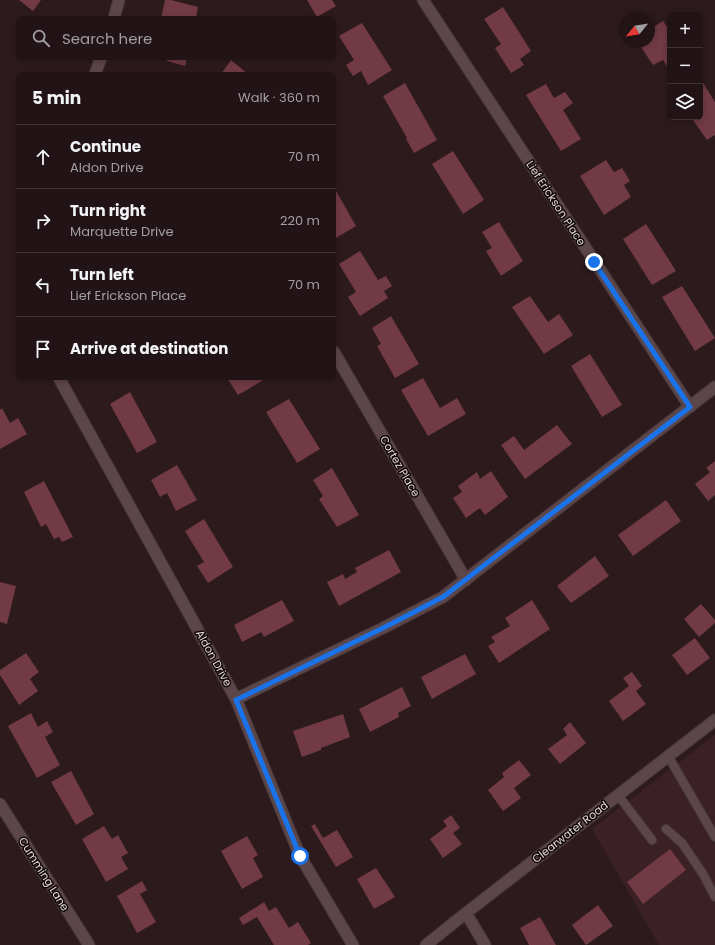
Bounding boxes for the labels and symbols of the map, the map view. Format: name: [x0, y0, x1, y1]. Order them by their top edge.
north arrow: [619, 12, 655, 48]
street label: Lief Erickson Place: [522, 157, 590, 249]
route end: [585, 253, 603, 271]
street label: Cortez Place: [376, 432, 424, 500]
street label: Aldon Drive: [192, 627, 236, 689]
street label: Clearwater Road: [529, 797, 611, 867]
street label: Cumming Lane: [15, 834, 73, 914]
route start: [291, 847, 309, 865]

